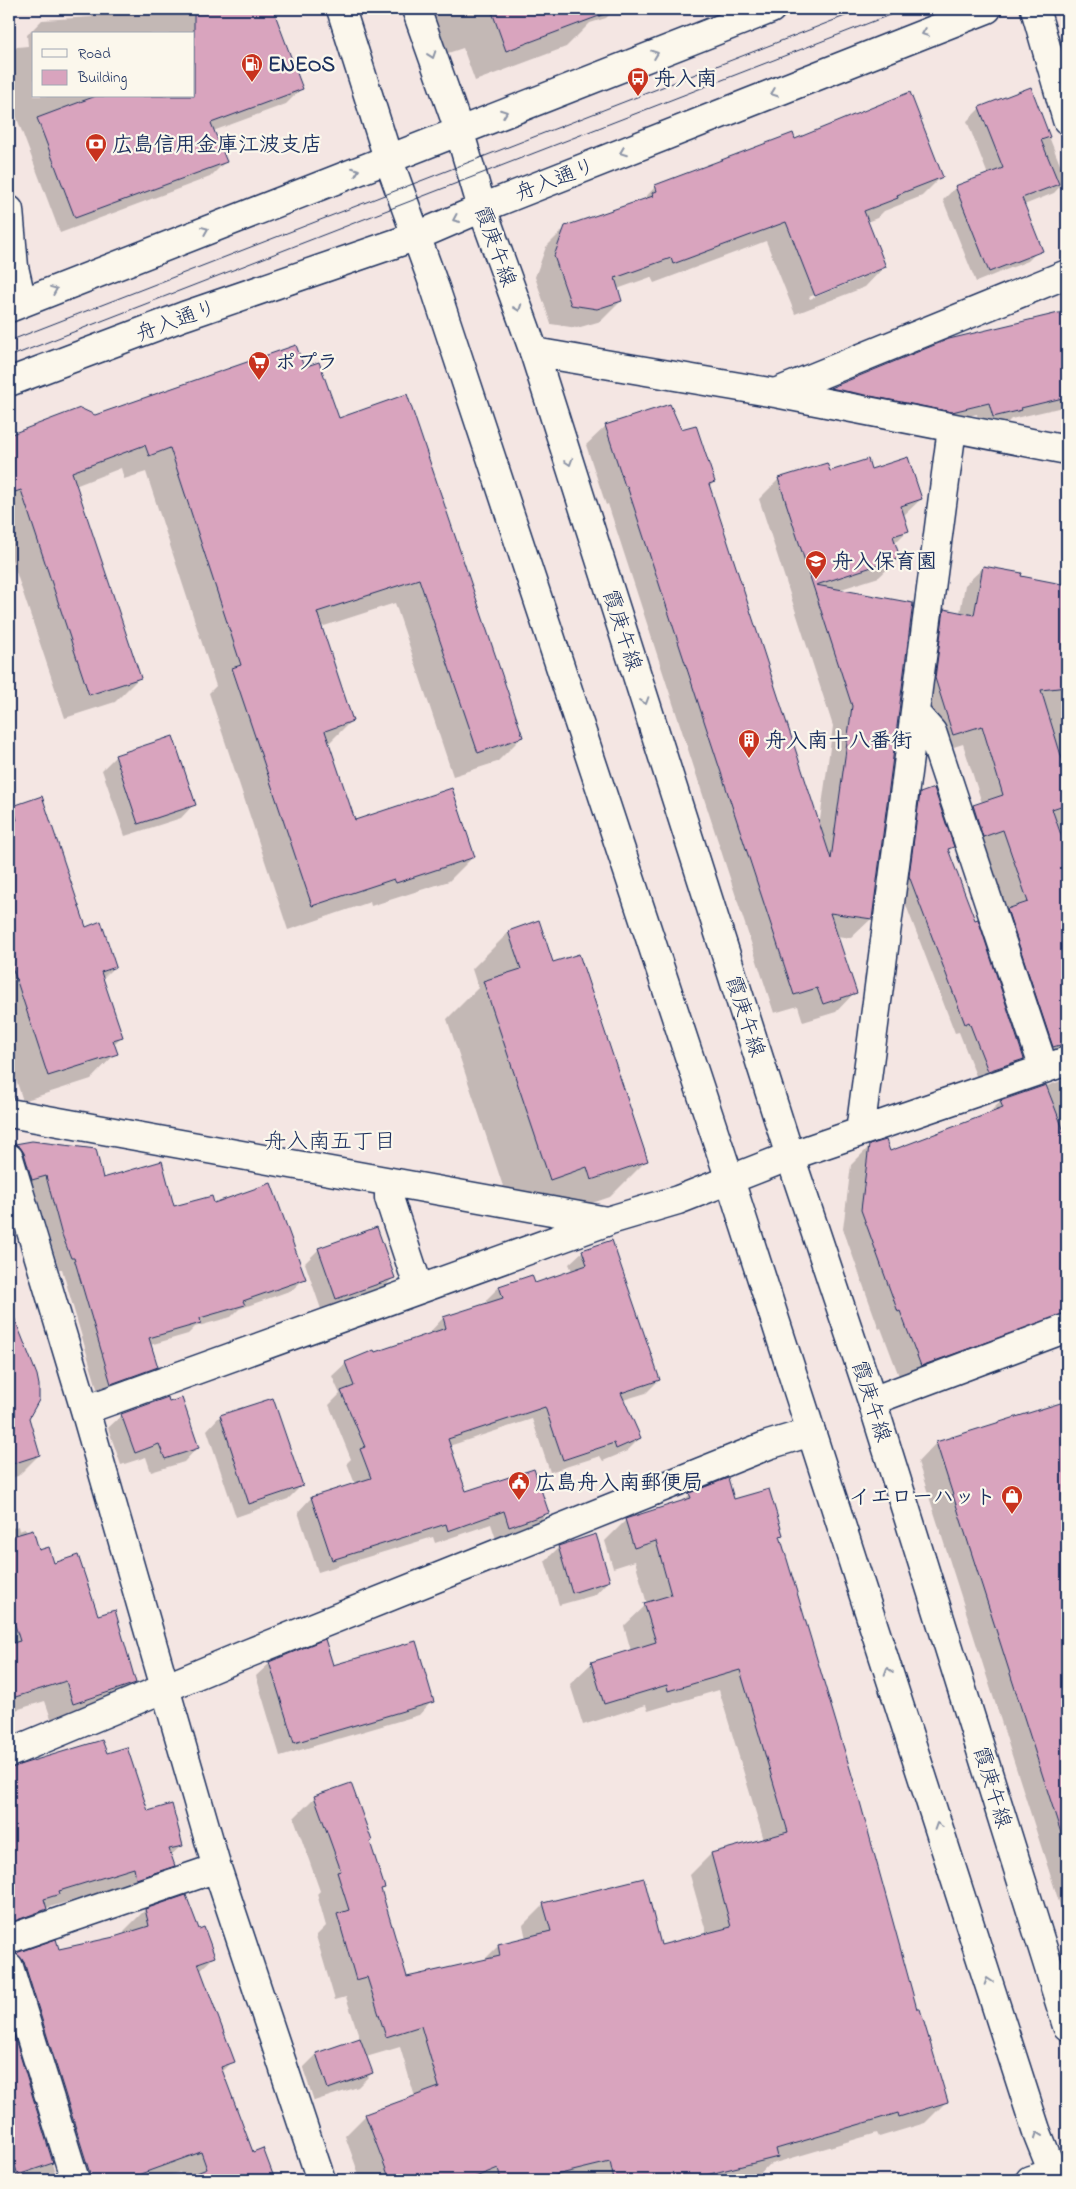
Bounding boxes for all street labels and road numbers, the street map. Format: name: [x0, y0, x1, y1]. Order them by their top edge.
street label: 舟入通り: [511, 152, 600, 210]
street label: 霞庚午線: [466, 202, 523, 291]
street label: 舟入通り: [132, 293, 221, 350]
street label: 霞庚午線: [594, 586, 648, 675]
street label: 霞庚午線: [717, 972, 771, 1061]
street label: 霞庚午線: [843, 1357, 897, 1446]
street label: 霞庚午線: [964, 1743, 1018, 1832]

